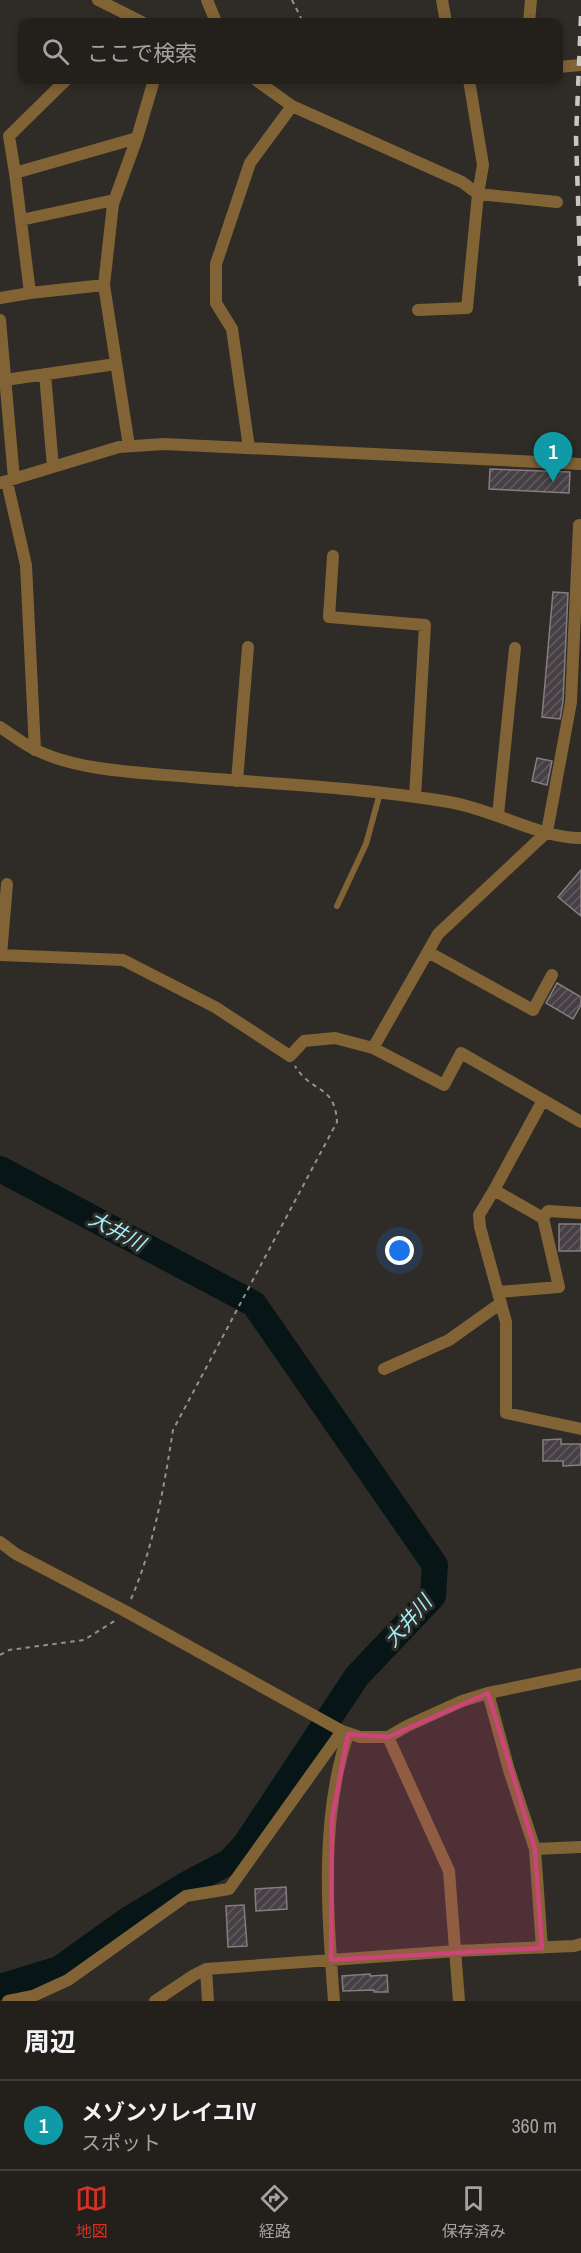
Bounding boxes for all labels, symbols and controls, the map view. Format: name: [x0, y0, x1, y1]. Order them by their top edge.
search box: [18, 18, 563, 84]
icon: search: [39, 35, 72, 68]
text: ここで検索: [87, 38, 197, 68]
pin: 1: [534, 432, 572, 482]
water label: 大井川: [84, 1205, 152, 1258]
your location: [385, 1236, 414, 1265]
water label: 大井川: [378, 1588, 439, 1652]
text: 周辺: [24, 2024, 76, 2059]
text: メゾンソレイユⅣ: [81, 2097, 257, 2127]
text: 1: [39, 2112, 48, 2139]
text: 360 m: [511, 2112, 557, 2139]
text: スポット: [81, 2129, 161, 2156]
tab: 地図: [75, 2182, 108, 2242]
tab: 経路: [258, 2182, 291, 2242]
tab: 保存済み: [442, 2182, 506, 2242]

